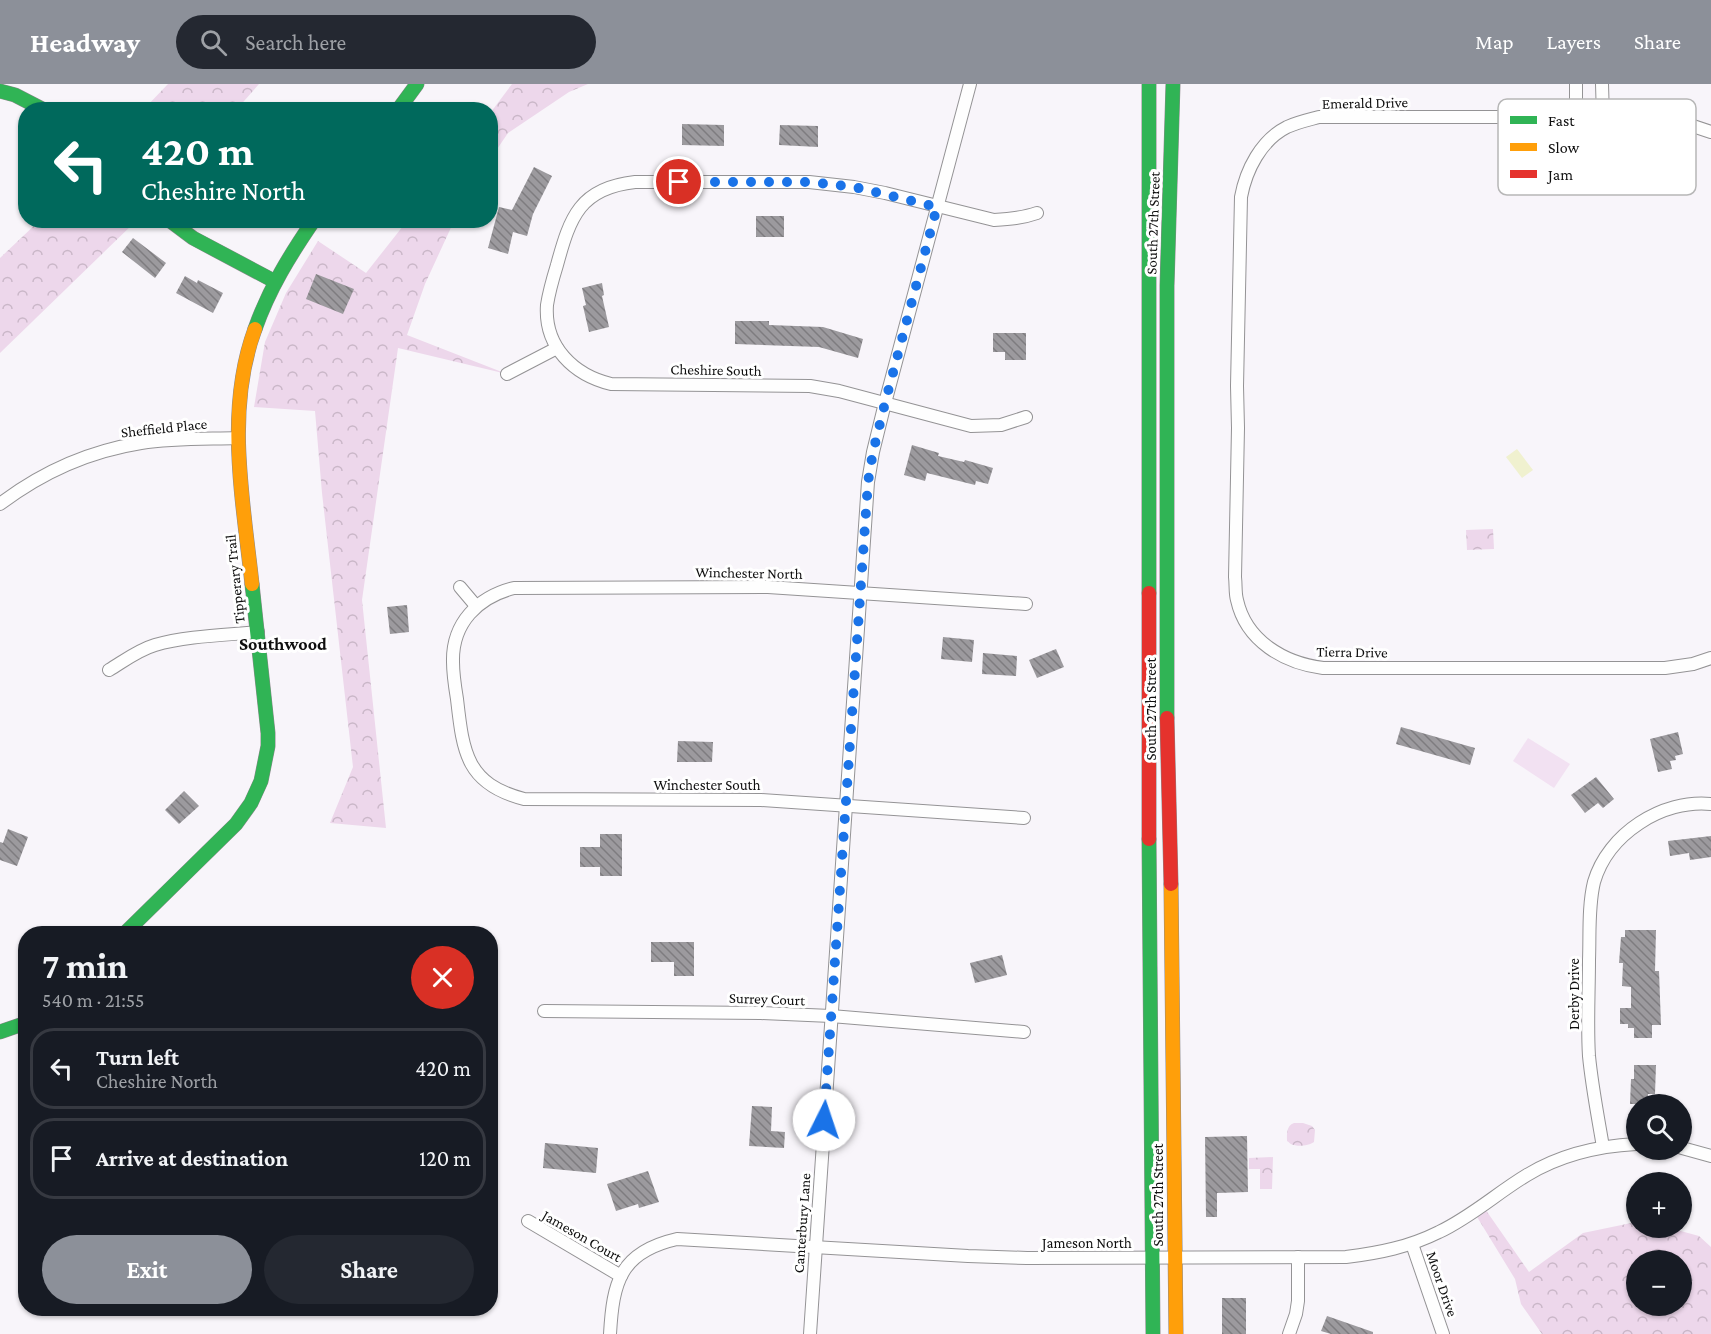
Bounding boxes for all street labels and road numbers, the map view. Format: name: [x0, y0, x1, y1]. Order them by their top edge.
street label: Emerald Drive: [1322, 94, 1409, 112]
street label: South 27th Street: [1143, 170, 1163, 275]
street label: Cheshire South: [670, 361, 762, 379]
street label: Sheffield Place: [120, 415, 208, 440]
street label: Tipperary Trail: [222, 534, 249, 624]
street label: Winchester North: [695, 564, 803, 582]
street label: Tierra Drive: [1316, 643, 1388, 661]
street label: South 27th Street: [1143, 656, 1159, 761]
street label: Winchester South: [653, 777, 761, 793]
street label: Derby Drive: [1566, 958, 1583, 1030]
street label: Surrey Court: [729, 990, 806, 1009]
street label: South 27th Street: [1150, 1142, 1166, 1247]
street label: Canterbury Lane: [791, 1172, 815, 1274]
street label: Jameson Court: [537, 1206, 625, 1266]
street label: Jameson North: [1040, 1235, 1132, 1252]
street label: Moor Drive: [1423, 1249, 1461, 1319]

